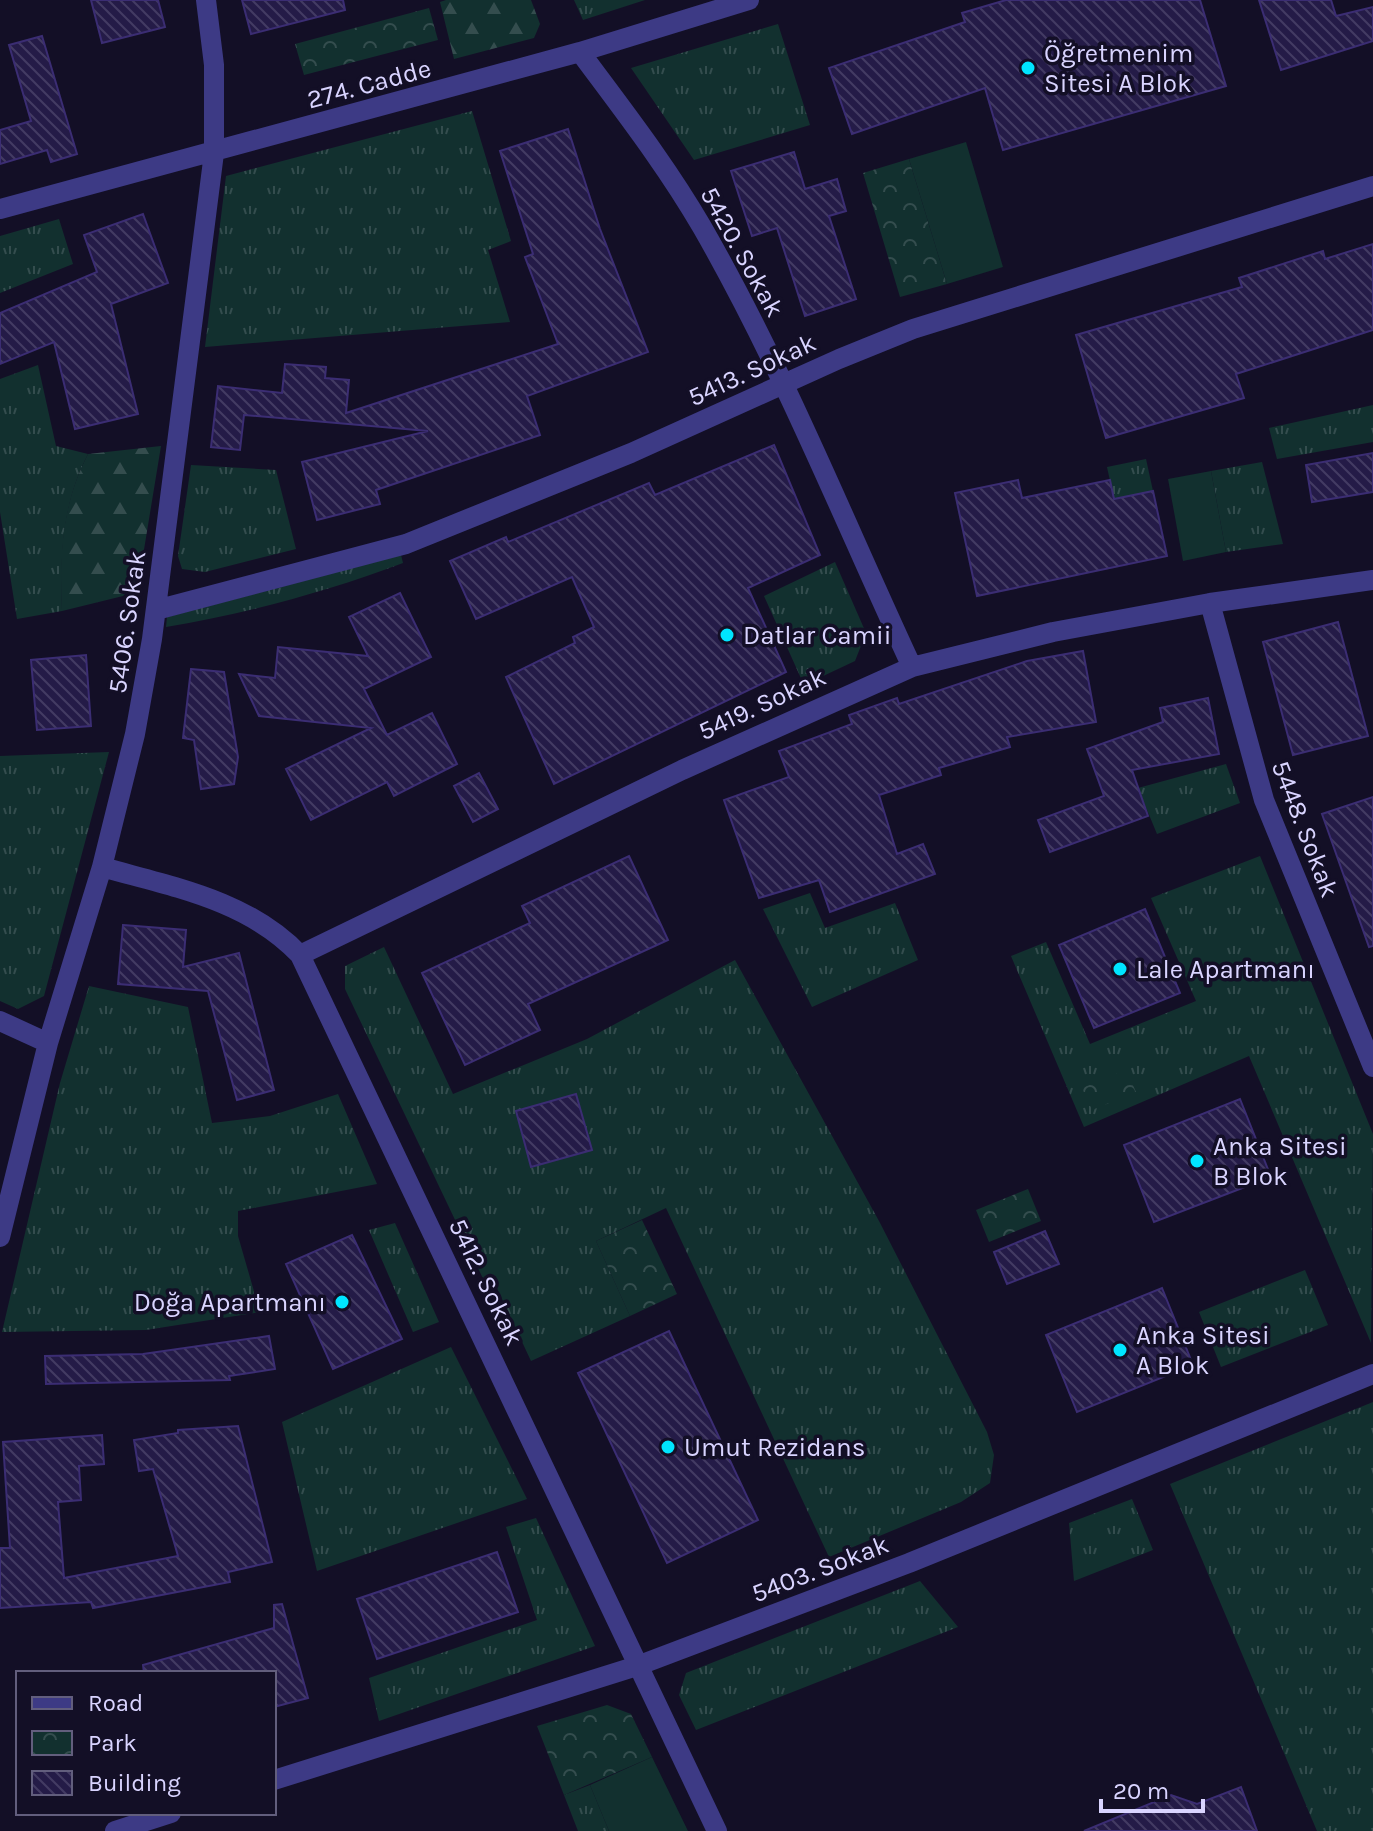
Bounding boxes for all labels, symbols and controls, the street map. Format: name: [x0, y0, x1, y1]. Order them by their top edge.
place label: Öğretmenim Sitesi A Blok: [1044, 38, 1193, 99]
street label: 274. Cadde: [304, 53, 434, 115]
marker: Öğretmenim Sitesi A Blok: [1019, 59, 1037, 77]
street label: 5420. Sokak: [694, 181, 790, 323]
street label: 5413. Sokak: [683, 327, 821, 413]
street label: 5406. Sokak: [102, 549, 152, 695]
place label: Datlar Camii: [743, 620, 892, 651]
marker: Datlar Camii: [718, 626, 736, 644]
street label: 5419. Sokak: [693, 661, 831, 747]
street label: 5448. Sokak: [1265, 756, 1345, 902]
place label: Lale Apartmanı: [1136, 954, 1315, 985]
marker: Lale Apartmanı: [1111, 960, 1129, 978]
place label: Anka Sitesi B Blok: [1213, 1131, 1347, 1192]
marker: Anka Sitesi B Blok: [1188, 1152, 1206, 1170]
street label: 5412. Sokak: [442, 1214, 530, 1350]
place label: Doğa Apartmanı: [134, 1287, 326, 1318]
marker: Doğa Apartmanı: [333, 1293, 351, 1311]
place label: Anka Sitesi A Blok: [1136, 1320, 1270, 1381]
marker: Anka Sitesi A Blok: [1111, 1341, 1129, 1359]
place label: Umut Rezidans: [684, 1432, 865, 1463]
marker: Umut Rezidans: [659, 1438, 677, 1456]
street label: 5403. Sokak: [747, 1529, 893, 1609]
legend: [16, 1671, 276, 1815]
text: Road: [88, 1689, 143, 1717]
text: Park: [88, 1729, 137, 1757]
scale bar: [1101, 1763, 1203, 1813]
text: Building: [88, 1769, 181, 1797]
text: 20 m: [1113, 1777, 1169, 1805]

